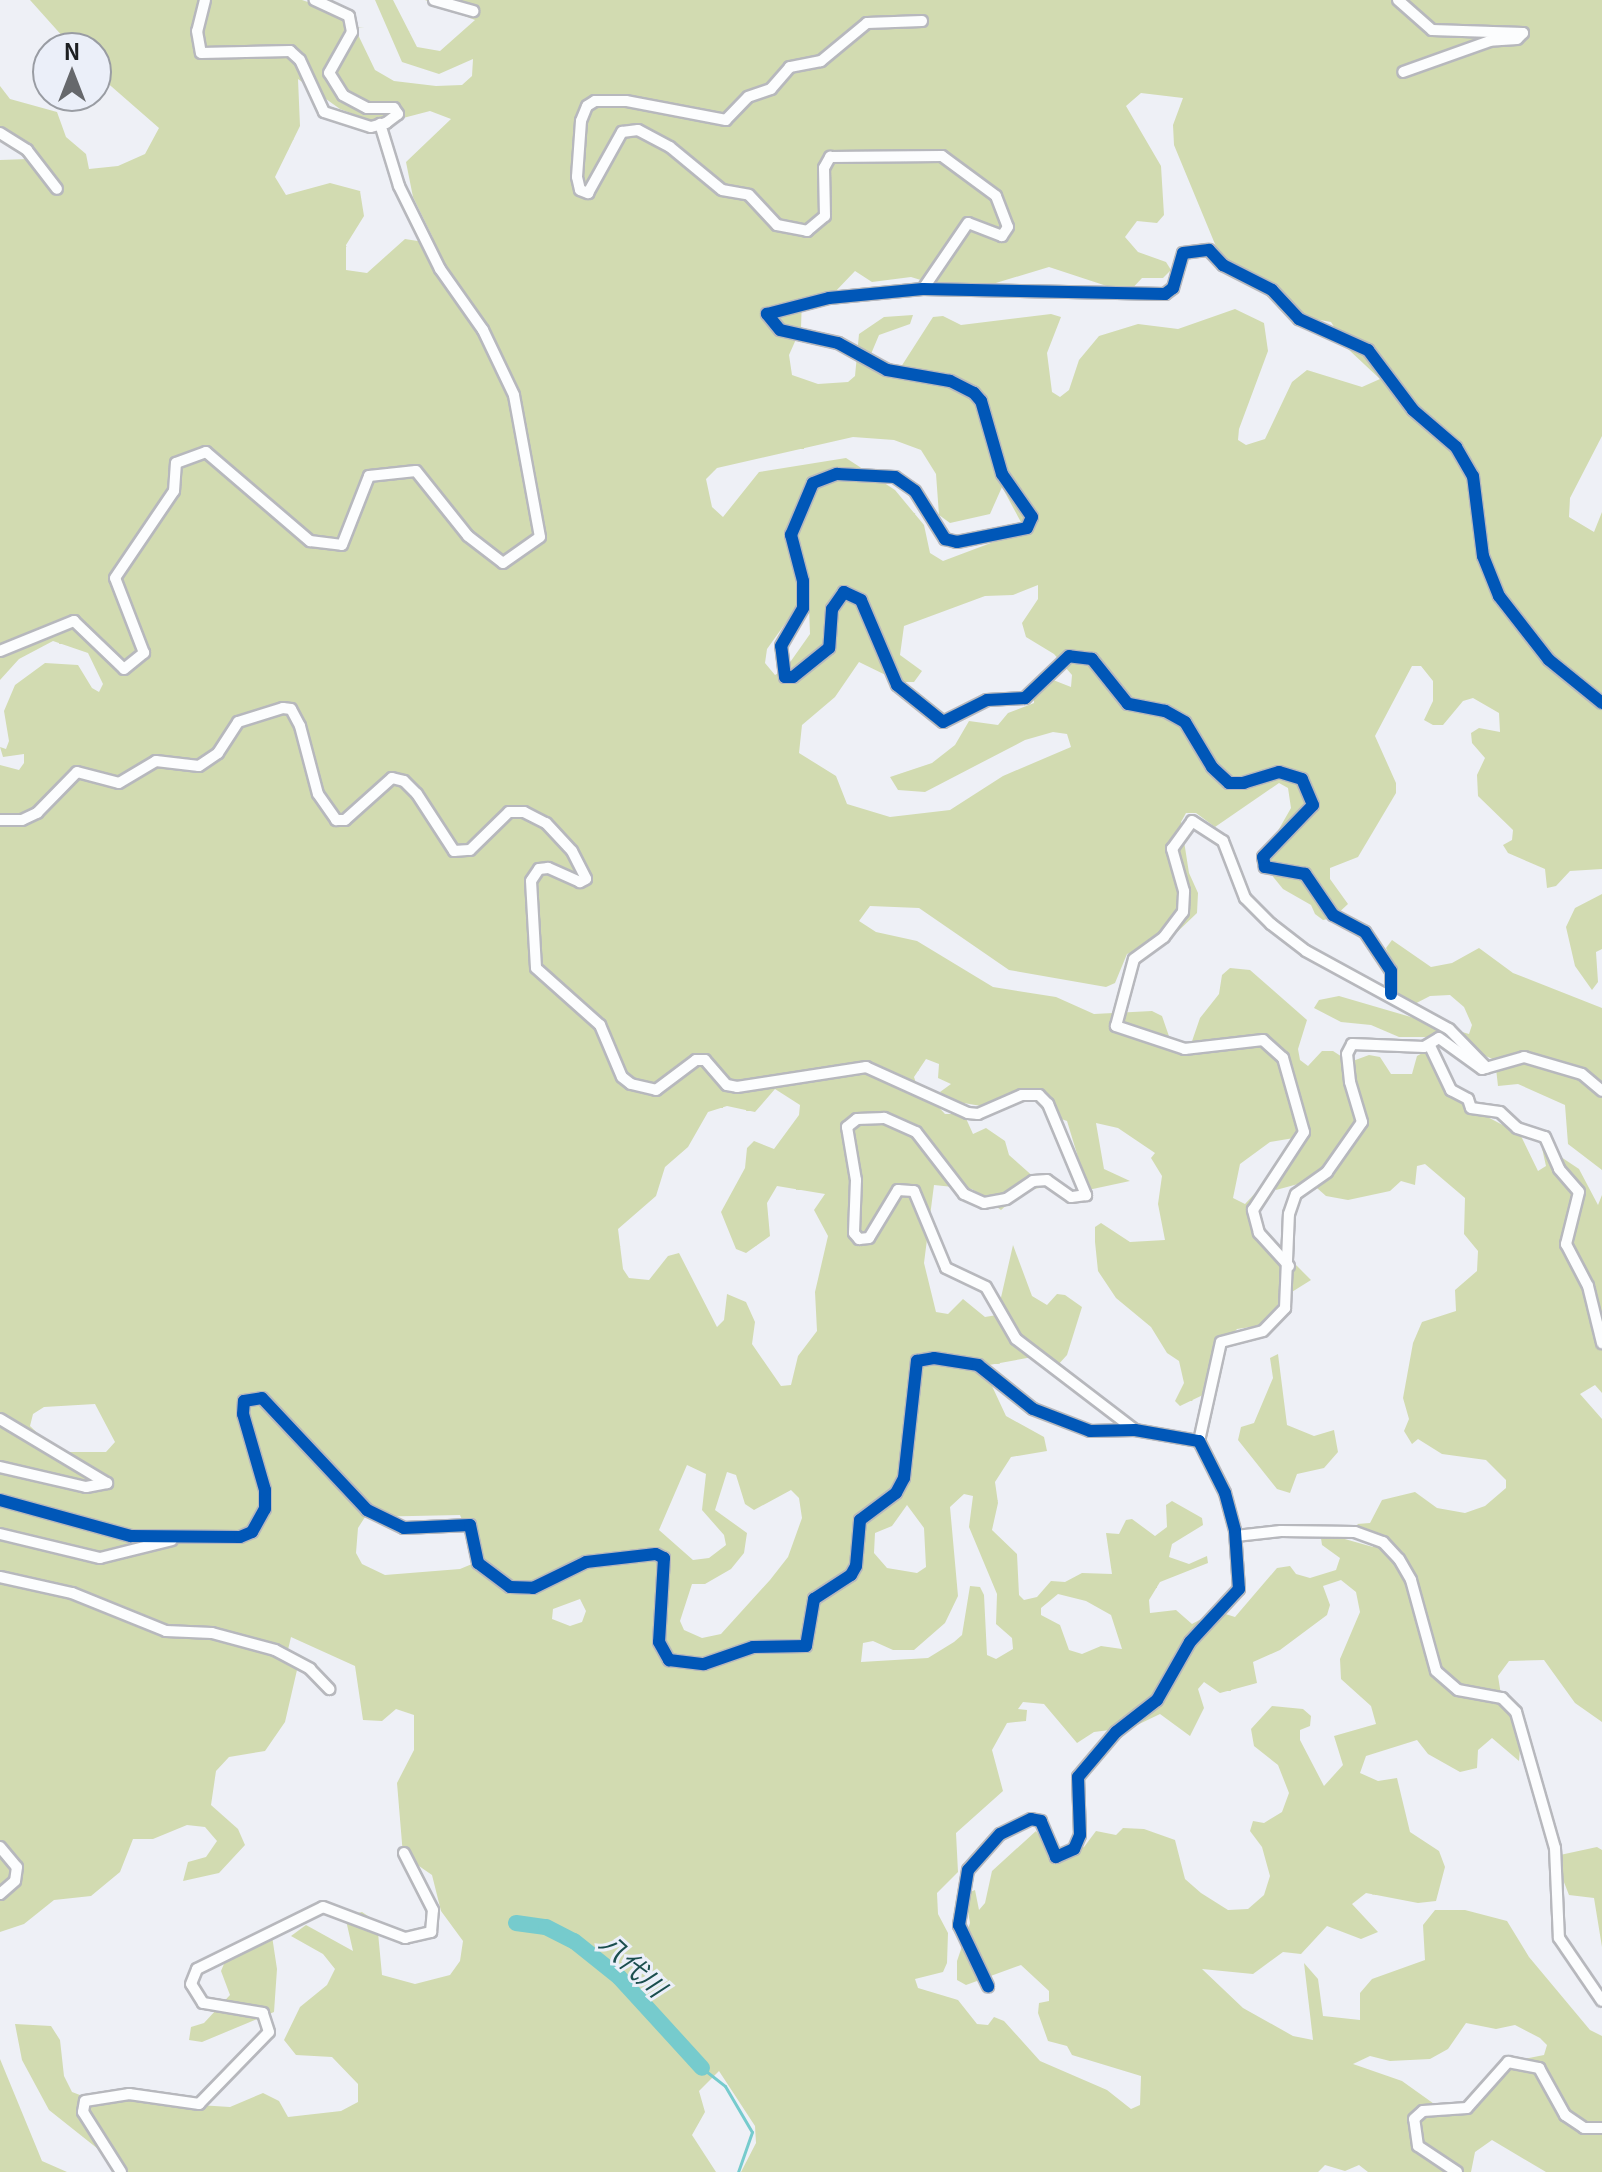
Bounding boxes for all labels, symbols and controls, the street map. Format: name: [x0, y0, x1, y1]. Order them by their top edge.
north arrow: [32, 32, 112, 112]
text: N: [64, 34, 80, 66]
water label: 八代川: [595, 1926, 673, 2002]

